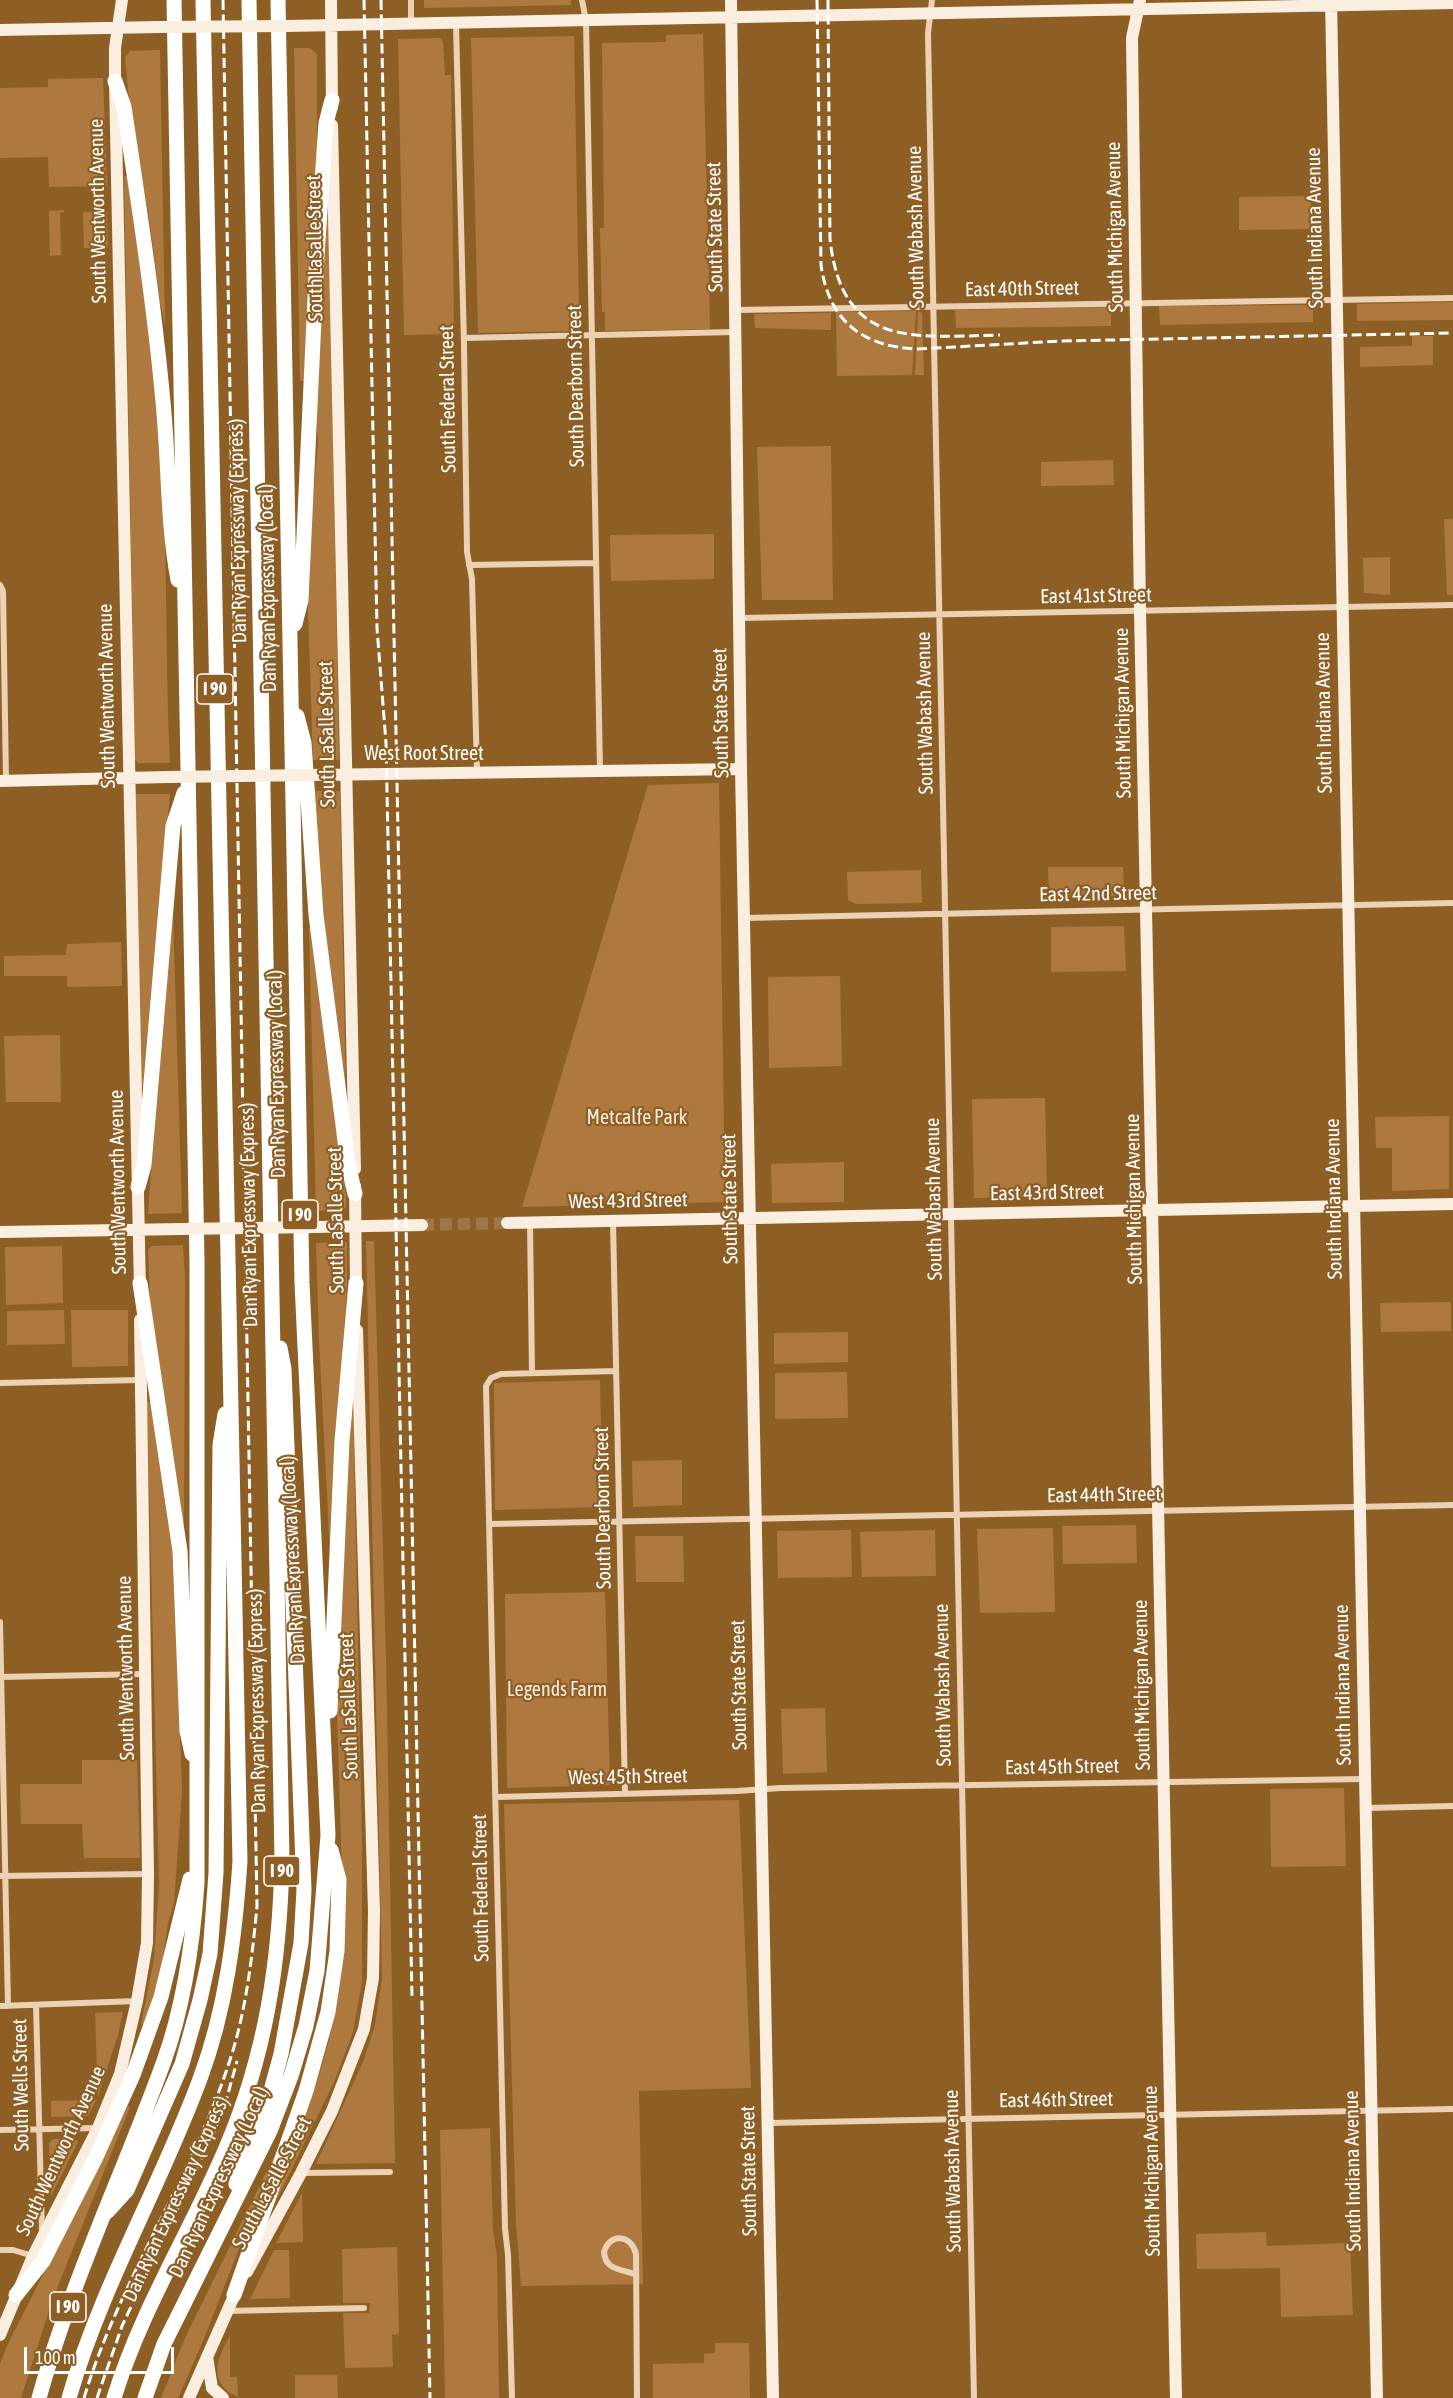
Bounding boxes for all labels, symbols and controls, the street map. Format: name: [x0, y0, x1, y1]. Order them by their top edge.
street label: South Wentworth Avenue: [84, 119, 112, 303]
street label: South Michigan Avenue: [1102, 141, 1128, 313]
street label: South Wabash Avenue: [903, 146, 929, 308]
street label: South Indiana Avenue: [1302, 147, 1328, 309]
street label: South State Street: [702, 162, 728, 292]
street label: South LaSalle Street: [302, 175, 328, 321]
street label: East 40th Street: [965, 276, 1079, 302]
street label: South Dearborn Street: [563, 305, 589, 467]
street label: South Federal Street: [435, 325, 461, 473]
street label: Dan Ryan Expressway (Express): [224, 418, 252, 644]
street label: Dan Ryan Expressway (Local): [254, 483, 282, 693]
street label: East 41st Street: [1040, 583, 1152, 609]
street label: South Wentworth Avenue: [93, 604, 121, 788]
street label: South Michigan Avenue: [1110, 627, 1136, 799]
street label: South Wabash Avenue: [912, 632, 938, 794]
street label: South Indiana Avenue: [1311, 632, 1337, 794]
street label: South State Street: [708, 648, 734, 778]
street label: South LaSalle Street: [314, 661, 340, 807]
road number: I 90: [197, 674, 233, 704]
street label: West Root Street: [364, 742, 484, 766]
street label: East 42nd Street: [1039, 881, 1157, 907]
street label: Dan Ryan Expressway (Local): [263, 969, 291, 1179]
street label: South Wentworth Avenue: [104, 1090, 132, 1274]
street label: Dan Ryan Expressway (Express): [235, 1102, 263, 1328]
park label: Metcalfe Park: [587, 1106, 687, 1130]
street label: South Michigan Avenue: [1121, 1113, 1147, 1285]
street label: South Wabash Avenue: [921, 1118, 947, 1280]
street label: South Indiana Avenue: [1321, 1118, 1347, 1280]
street label: South State Street: [717, 1134, 743, 1264]
street label: South LaSalle Street: [323, 1147, 349, 1293]
street label: East 43rd Street: [990, 1180, 1104, 1206]
street label: West 43rd Street: [568, 1188, 688, 1214]
road number: I 90: [282, 1200, 318, 1230]
street label: South Dearborn Street: [590, 1427, 616, 1589]
street label: Dan Ryan Expressway (Local): [276, 1455, 310, 1665]
street label: East 44th Street: [1047, 1482, 1161, 1508]
street label: South Wentworth Avenue: [112, 1576, 140, 1760]
street label: Dan Ryan Expressway (Express): [243, 1588, 271, 1814]
street label: South Michigan Avenue: [1129, 1599, 1155, 1771]
street label: South Wabash Avenue: [930, 1604, 956, 1766]
street label: South Indiana Avenue: [1330, 1604, 1356, 1766]
street label: South State Street: [726, 1620, 752, 1750]
street label: South LaSalle Street: [334, 1632, 364, 1780]
park label: Legends Farm: [507, 1678, 607, 1702]
street label: East 45th Street: [1005, 1754, 1119, 1780]
street label: West 45th Street: [568, 1764, 688, 1790]
street label: South Federal Street: [468, 1814, 494, 1962]
road number: I 90: [264, 1856, 300, 1886]
street label: South Wells Street: [8, 2018, 34, 2152]
street label: South Wentworth Avenue: [11, 2062, 111, 2240]
street label: Dan Ryan Expressway (Local): [164, 2082, 274, 2282]
street label: South Michigan Avenue: [1139, 2085, 1165, 2257]
street label: East 46th Street: [999, 2087, 1113, 2113]
street label: South Wabash Avenue: [940, 2090, 966, 2252]
street label: South Indiana Avenue: [1340, 2090, 1366, 2252]
street label: Dan Ryan Expressway (Express): [118, 2092, 234, 2306]
street label: South State Street: [736, 2106, 762, 2236]
street label: South LaSalle Street: [227, 2113, 317, 2253]
road number: I 90: [50, 2292, 86, 2322]
scale bar: [27, 2335, 177, 2373]
text: 100 m: [35, 2347, 76, 2368]

